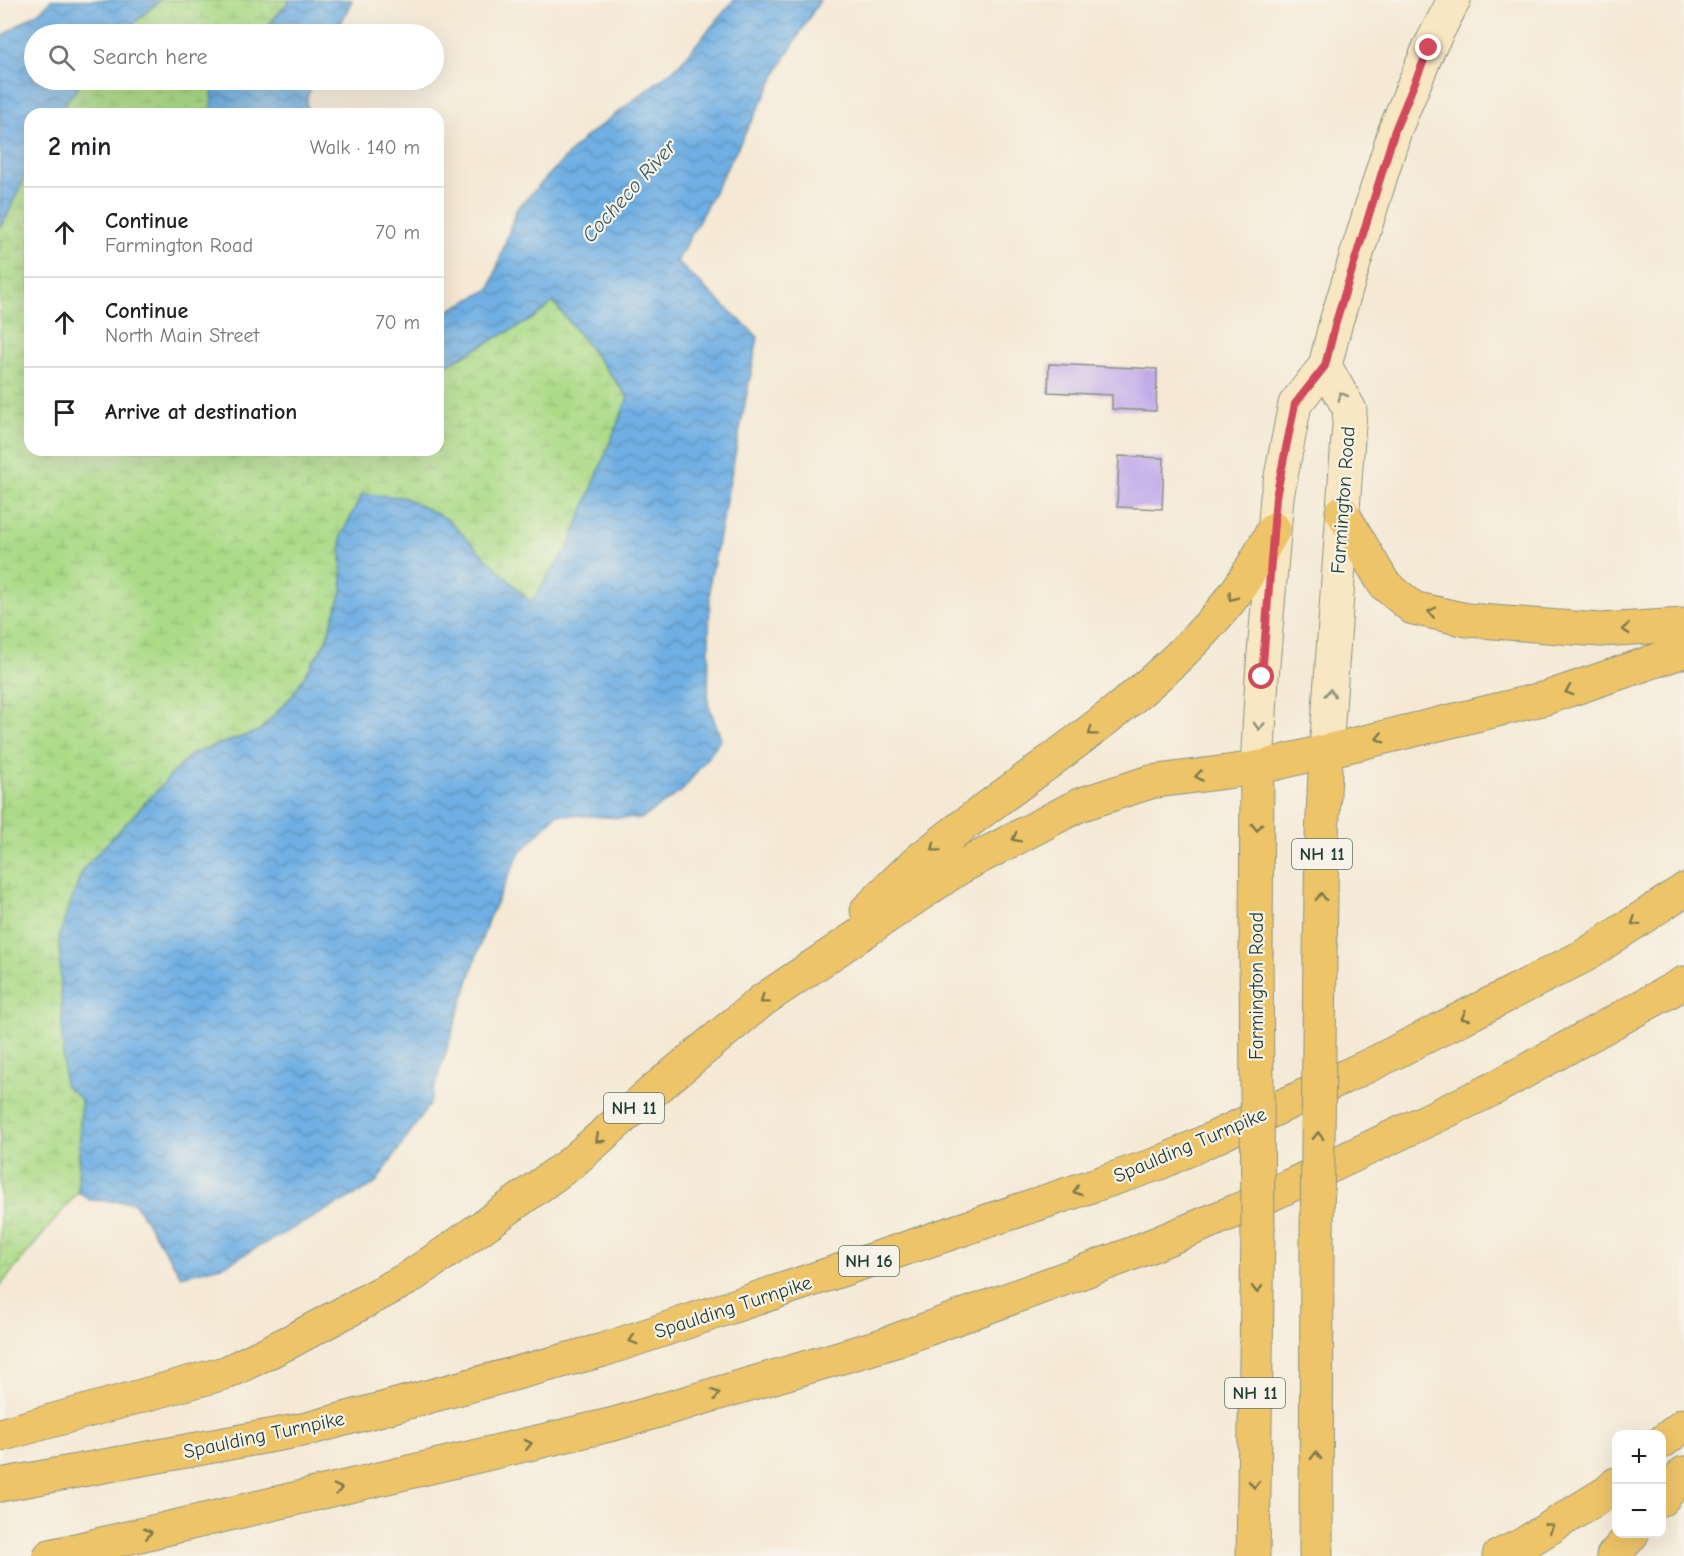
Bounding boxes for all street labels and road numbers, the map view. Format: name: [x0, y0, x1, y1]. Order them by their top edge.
street label: Farmington Road: [1326, 425, 1360, 575]
road number: NH 11: [1292, 839, 1352, 869]
street label: Farmington Road: [1245, 912, 1268, 1060]
road number: NH 11: [604, 1093, 664, 1123]
street label: Spaulding Turnpike: [1110, 1102, 1270, 1188]
road number: NH 16: [839, 1246, 899, 1276]
street label: Spaulding Turnpike: [651, 1271, 815, 1343]
road number: NH 11: [1225, 1378, 1285, 1408]
street label: Spaulding Turnpike: [181, 1407, 347, 1463]

